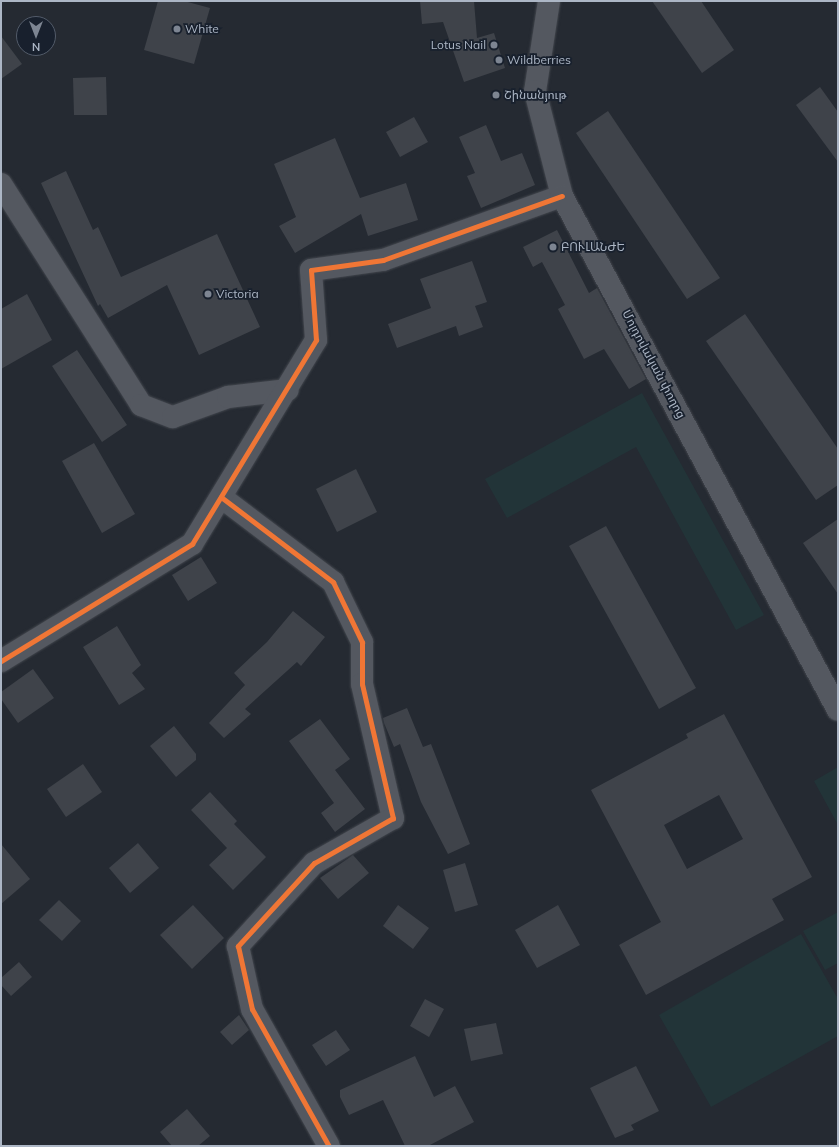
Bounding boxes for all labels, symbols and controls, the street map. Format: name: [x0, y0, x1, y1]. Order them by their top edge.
north arrow: [16, 16, 56, 56]
place label: White: [185, 22, 219, 36]
marker: White: [172, 24, 182, 34]
place label: Lotus Nail: [431, 38, 486, 52]
text: N: [32, 40, 40, 54]
marker: Lotus Nail: [489, 40, 499, 50]
place label: Wildberries: [507, 53, 571, 67]
marker: Wildberries: [494, 55, 504, 65]
place label: Շինանյութ: [504, 88, 566, 102]
marker: Շինանյութ: [491, 90, 501, 100]
place label: ԲՈՒԼԱՆԺԵ: [561, 240, 625, 254]
marker: ԲՈՒԼԱՆԺԵ: [548, 242, 558, 252]
place label: Victoria: [216, 287, 259, 301]
marker: Victoria: [203, 289, 213, 299]
street label: Մոլդովական փողոց: [619, 307, 689, 421]

